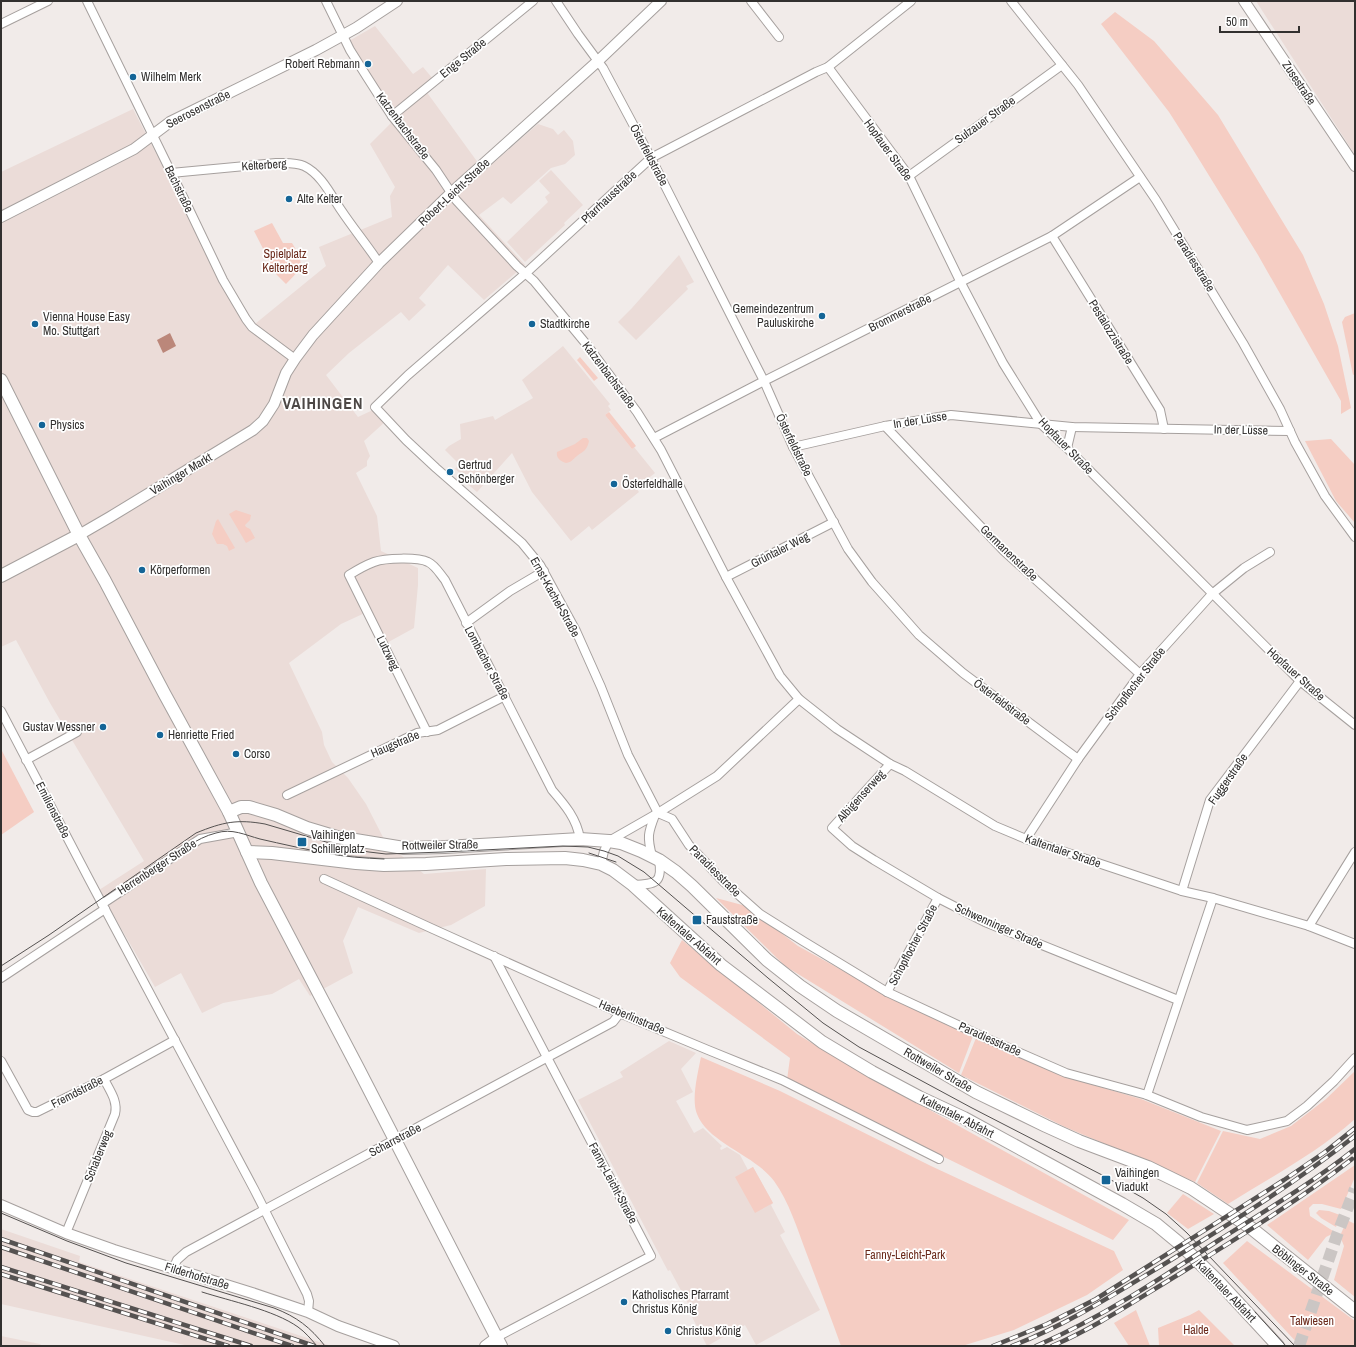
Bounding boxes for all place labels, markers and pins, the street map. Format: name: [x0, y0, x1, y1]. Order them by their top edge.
place label: Robert Rebmann: [285, 56, 360, 72]
marker: Robert Rebmann: [363, 59, 373, 69]
place label: Wilhelm Merk: [141, 69, 201, 85]
marker: Wilhelm Merk: [128, 72, 138, 82]
place label: Alte Kelter: [296, 191, 343, 207]
marker: Alte Kelter: [284, 194, 294, 204]
place label: Gemeindezentrum Pauluskirche: [733, 301, 814, 331]
place label: Vienna House Easy Mo. Stuttgart: [43, 309, 130, 339]
marker: Gemeindezentrum Pauluskirche: [817, 311, 827, 321]
place label: Stadtkirche: [540, 316, 590, 332]
marker: Vienna House Easy Mo. Stuttgart: [30, 319, 40, 329]
marker: Stadtkirche: [527, 319, 537, 329]
place label: Physics: [50, 417, 85, 433]
marker: Physics: [37, 420, 47, 430]
place label: Gertrud Schönberger: [458, 457, 515, 487]
marker: Gertrud Schönberger: [445, 467, 455, 477]
place label: Österfeldhalle: [622, 475, 683, 492]
marker: Österfeldhalle: [609, 479, 619, 489]
place label: Körperformen: [150, 562, 210, 578]
marker: Körperformen: [137, 565, 147, 575]
place label: Gustav Wessner: [22, 719, 96, 735]
marker: Gustav Wessner: [98, 722, 108, 732]
place label: Henriette Fried: [168, 727, 234, 743]
marker: Henriette Fried: [155, 730, 165, 740]
place label: Corso: [244, 746, 270, 762]
marker: Corso: [231, 749, 241, 759]
place label: Vaihingen Schillerplatz: [311, 827, 365, 857]
marker: Vaihingen Schillerplatz: [296, 836, 308, 848]
place label: Fauststraße: [706, 912, 758, 928]
marker: Fauststraße: [691, 914, 703, 926]
place label: Vaihingen Viadukt: [1115, 1165, 1159, 1195]
marker: Vaihingen Viadukt: [1100, 1174, 1112, 1186]
place label: Katholisches Pfarramt Christus König: [632, 1287, 729, 1317]
marker: Katholisches Pfarramt Christus König: [619, 1297, 629, 1307]
place label: Christus König: [676, 1323, 742, 1339]
marker: Christus König: [663, 1326, 673, 1336]

